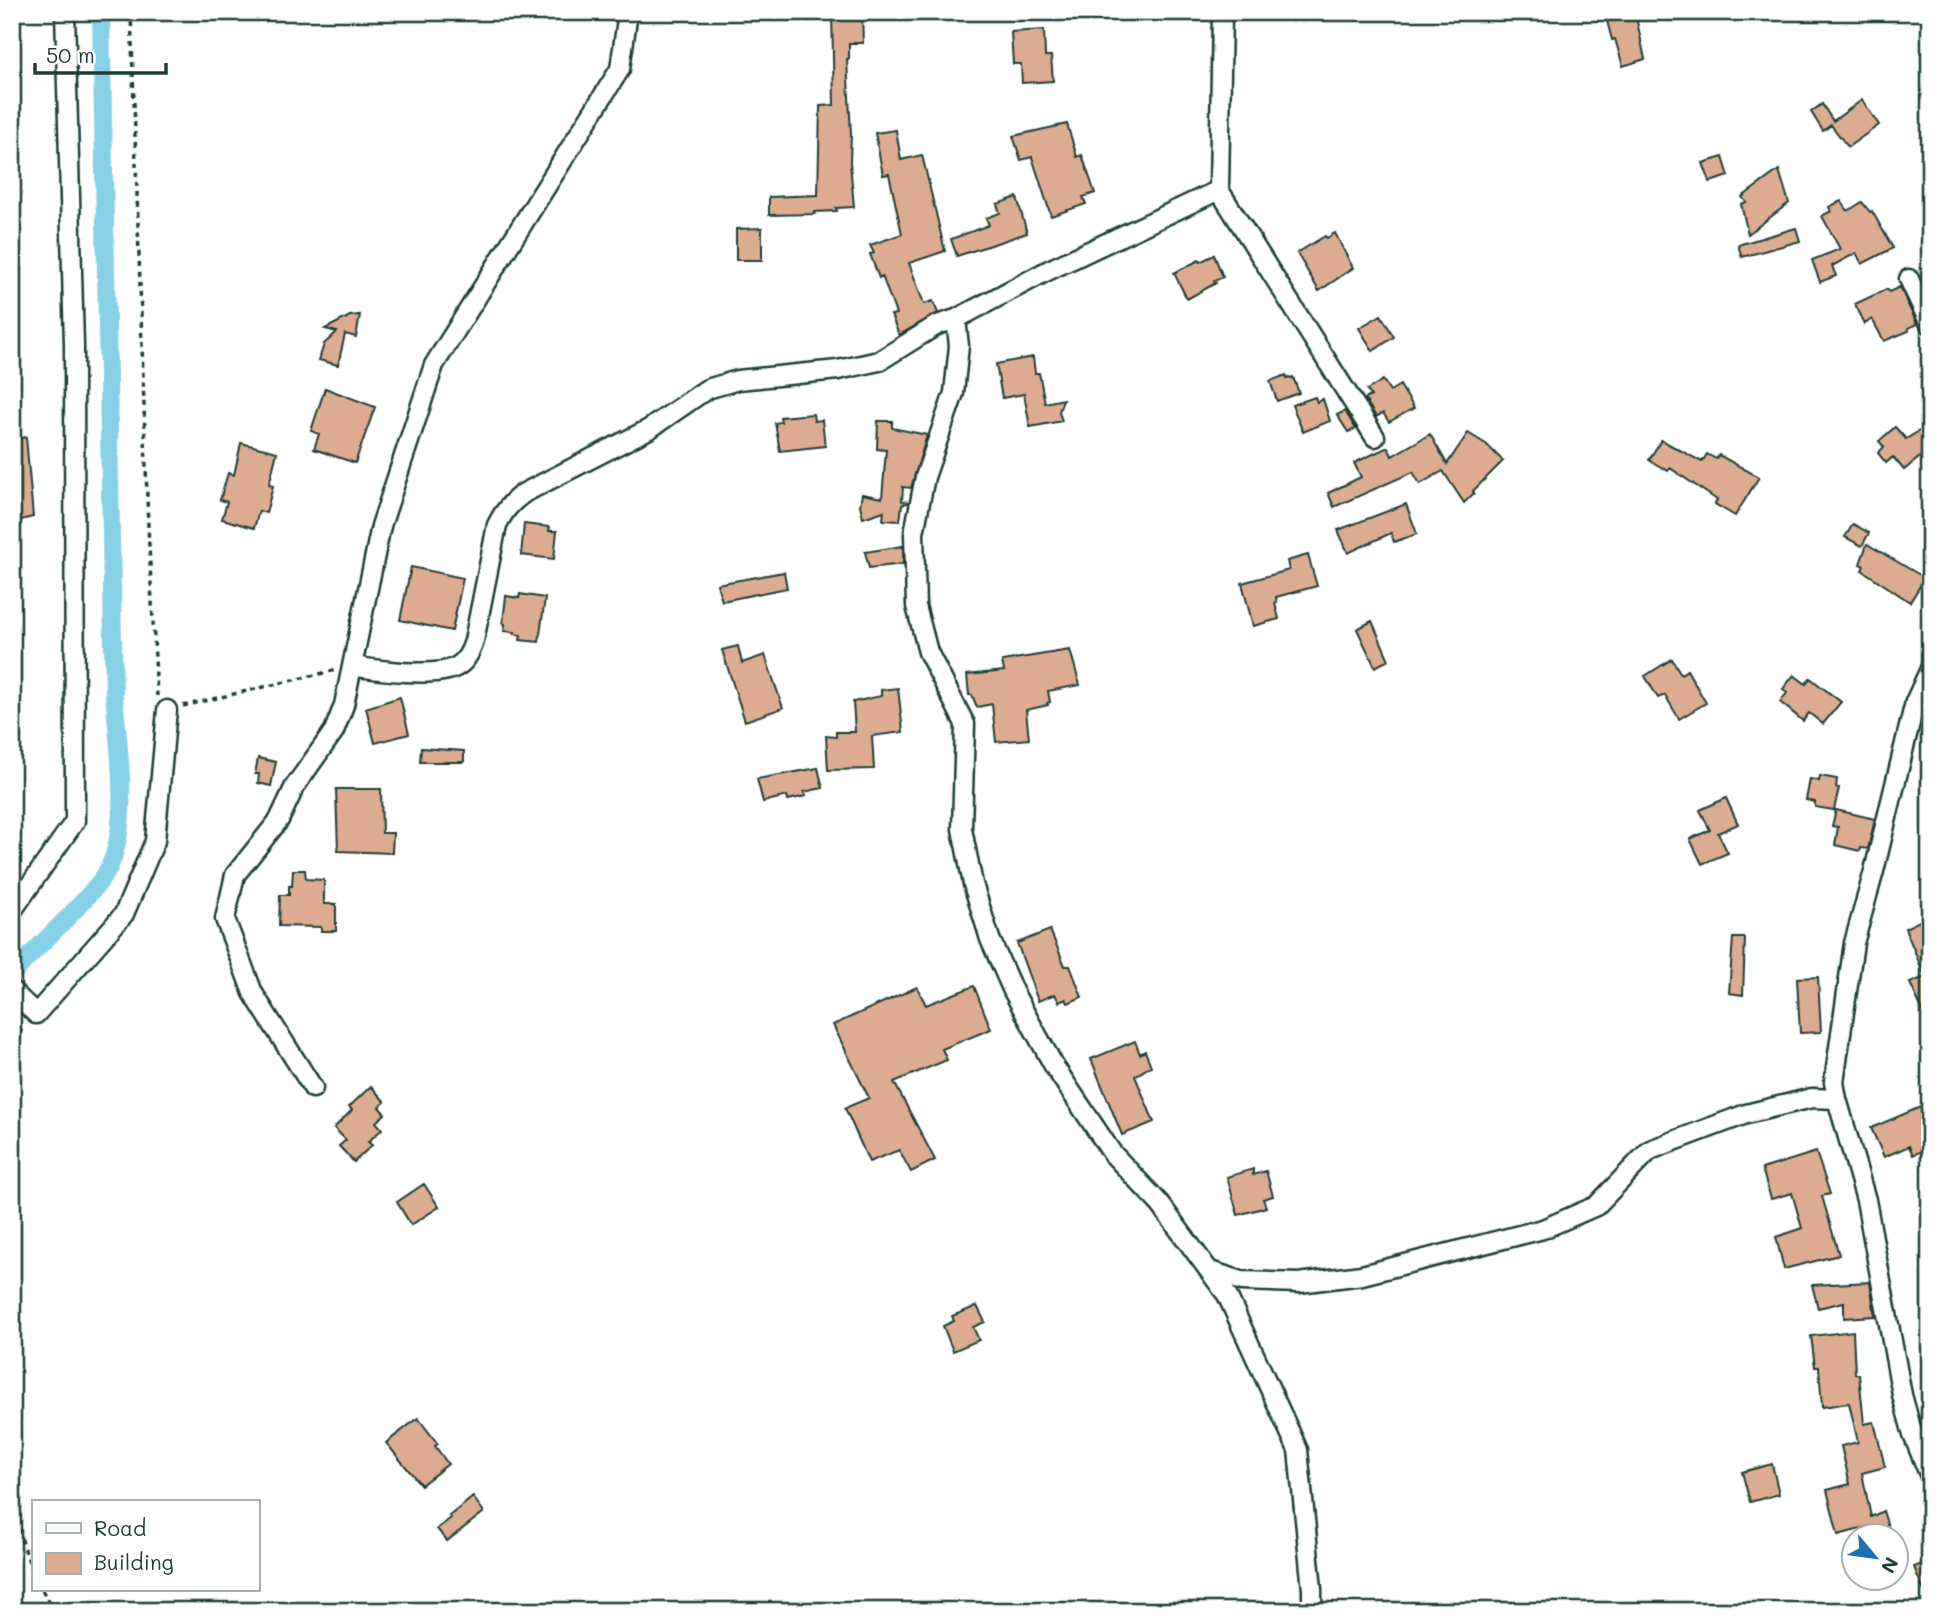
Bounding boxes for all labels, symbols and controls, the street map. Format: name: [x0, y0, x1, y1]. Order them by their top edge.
scale bar: [35, 32, 166, 76]
text: 50 m: [46, 41, 95, 68]
legend: [32, 1500, 259, 1592]
text: Road: [94, 1514, 146, 1541]
north arrow: [1840, 1522, 1910, 1592]
text: Building: [94, 1548, 174, 1575]
text: N: [1876, 1553, 1905, 1578]

